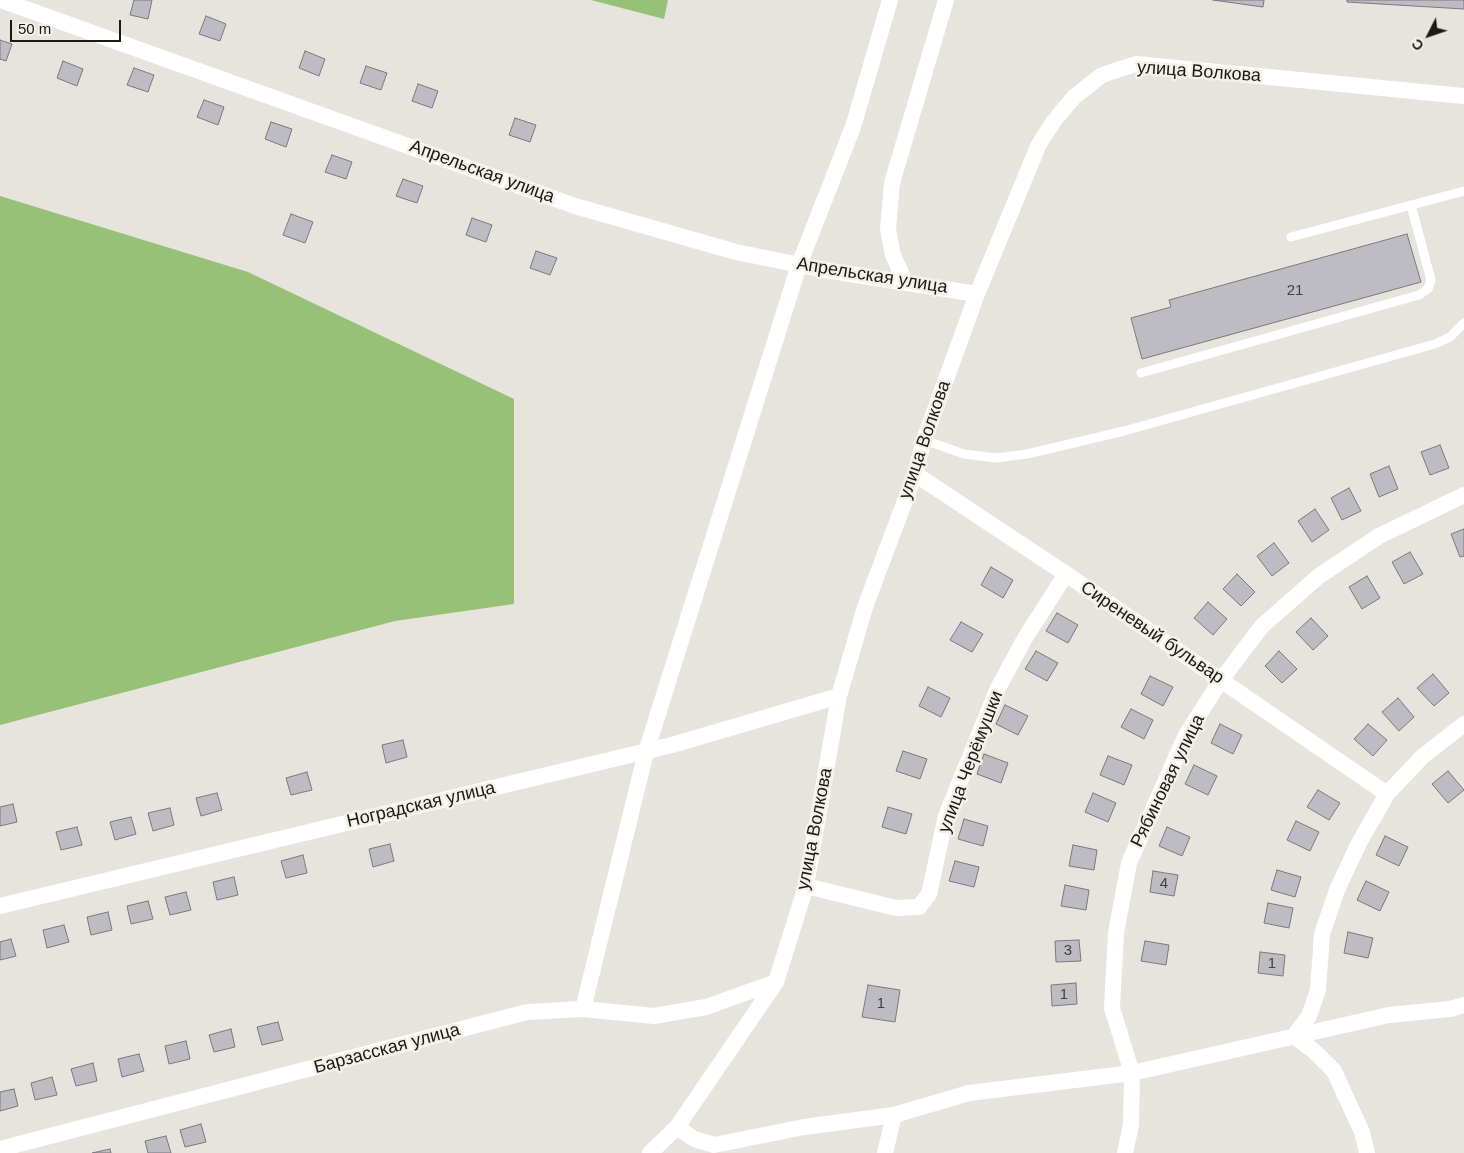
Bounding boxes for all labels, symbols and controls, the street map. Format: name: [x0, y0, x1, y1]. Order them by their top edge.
scale bar: [12, 10, 124, 42]
north arrow: [1404, 10, 1454, 60]
text: 50 m: [18, 20, 51, 37]
text: С: [1408, 36, 1427, 54]
street label: улица Волкова: [1136, 57, 1262, 87]
street label: Апрельская улица: [407, 136, 557, 208]
street label: Апрельская улица: [795, 253, 949, 299]
house number: 21: [1287, 282, 1303, 300]
street label: улица Волкова: [895, 378, 955, 502]
street label: Сиреневый бульвар: [1076, 577, 1228, 689]
street label: улица Черёмушки: [934, 688, 1008, 836]
street label: Рябиновая улица: [1126, 711, 1210, 851]
street label: улица Волкова: [793, 766, 837, 892]
street label: Ноградская улица: [345, 777, 497, 833]
house number: 4: [1160, 875, 1168, 893]
house number: 3: [1064, 942, 1072, 960]
house number: 1: [1268, 955, 1276, 973]
house number: 1: [1060, 986, 1068, 1004]
house number: 1: [877, 995, 885, 1013]
street label: Барзасская улица: [312, 1019, 462, 1079]

